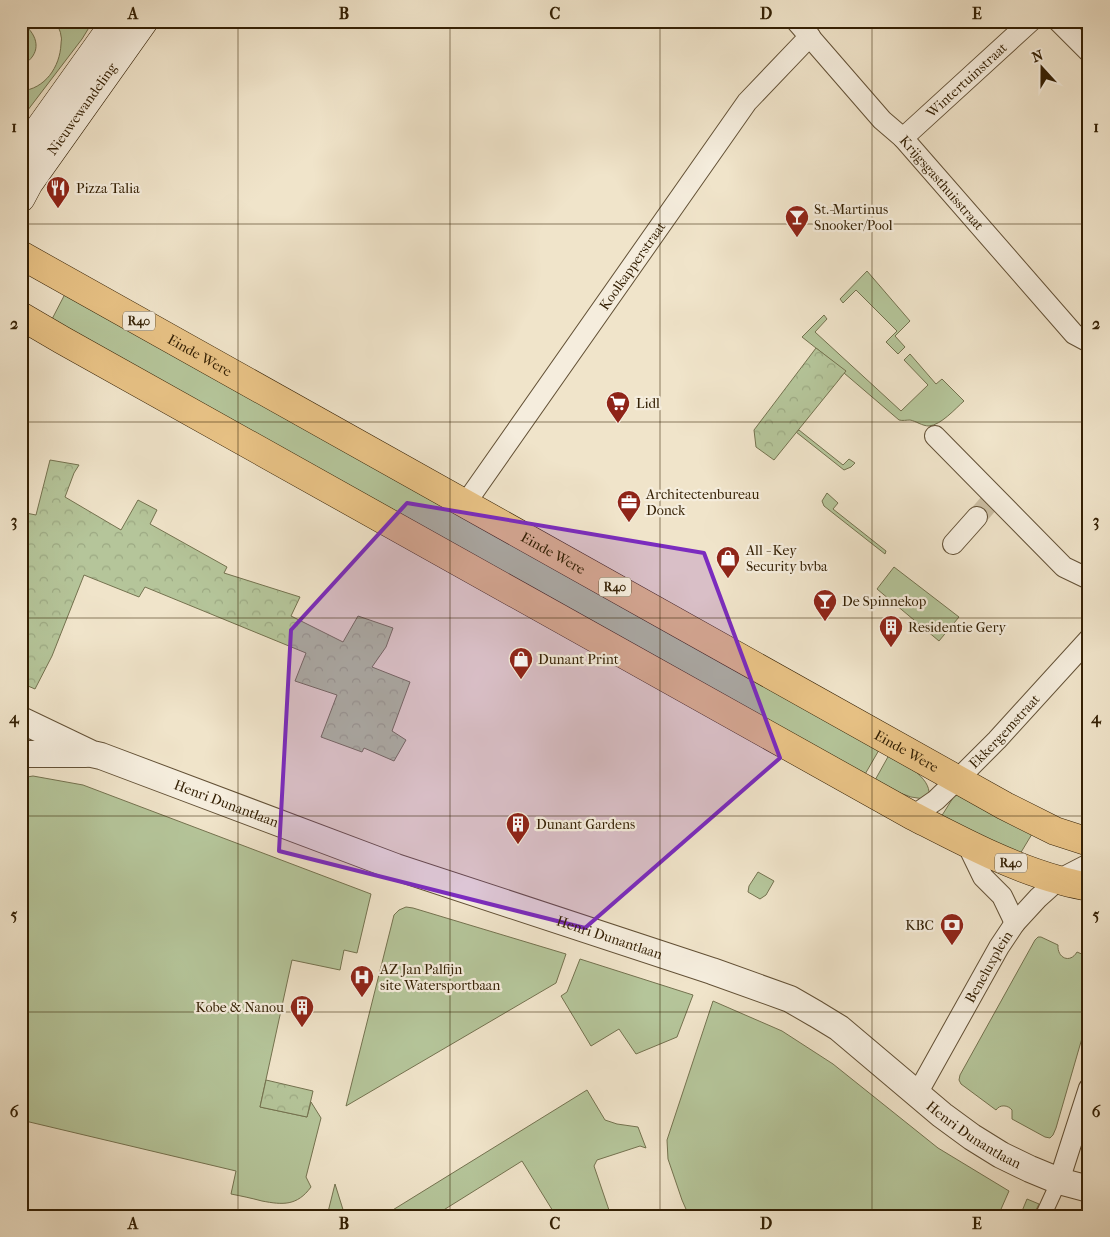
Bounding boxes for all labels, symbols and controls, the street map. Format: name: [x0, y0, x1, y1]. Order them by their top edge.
text: A: [127, 4, 139, 23]
text: B: [339, 4, 349, 23]
text: C: [550, 4, 561, 23]
text: D: [760, 4, 772, 23]
text: E: [972, 4, 982, 23]
street label: Wintertuinstraat: [922, 39, 1011, 122]
north arrow: [1018, 42, 1068, 92]
text: N: [1030, 46, 1046, 66]
street label: Nieuwewandeling: [44, 59, 121, 159]
text: 1: [11, 117, 17, 136]
text: 1: [1093, 117, 1099, 136]
street label: Krijgsgasthuisstraat: [896, 132, 987, 234]
restaurant icon: Pizza Talia: [45, 175, 71, 209]
place label: Pizza Talia: [76, 180, 140, 197]
place label: St.-Martinus Snooker/Pool: [814, 201, 893, 234]
bar icon: St.-Martinus Snooker/Pool: [784, 204, 810, 238]
street label: Koolkapperstraat: [596, 219, 669, 313]
road number: R40: [123, 312, 155, 331]
text: 2: [10, 314, 18, 333]
text: 2: [1092, 314, 1100, 333]
street label: Einde Were: [165, 331, 235, 380]
supermarket icon: Lidl: [605, 390, 631, 424]
place label: Lidl: [636, 395, 660, 412]
place label: Architectenbureau Donck: [645, 486, 759, 519]
office icon: Architectenbureau Donck: [616, 489, 642, 523]
text: 3: [11, 511, 17, 531]
text: 3: [1093, 511, 1099, 531]
street label: Einde Were: [518, 529, 588, 578]
place label: All - Key Security bvba: [745, 542, 828, 575]
shop icon: All - Key Security bvba: [715, 545, 741, 579]
road number: R40: [599, 578, 631, 596]
bar icon: De Spinnekop: [812, 588, 838, 622]
place label: De Spinnekop: [842, 593, 927, 610]
building icon: Residentie Gery: [878, 614, 904, 648]
place label: Residentie Gery: [908, 619, 1006, 636]
shop icon: Dunant Print: [508, 646, 534, 680]
place label: Dunant Print: [538, 651, 619, 668]
street label: Ekkergemstraat: [966, 691, 1044, 772]
text: 4: [8, 708, 20, 728]
text: 4: [1090, 708, 1102, 728]
street label: Einde Were: [871, 727, 942, 776]
street label: Henri Dunantlaan: [172, 776, 281, 831]
building icon: Dunant Gardens: [505, 811, 531, 845]
place label: Dunant Gardens: [536, 816, 635, 833]
road number: R40: [995, 854, 1027, 872]
text: 5: [11, 905, 18, 924]
text: 5: [1093, 905, 1100, 924]
street label: Henri Dunantlaan: [554, 912, 665, 963]
bank icon: KBC: [939, 912, 965, 946]
place label: KBC: [905, 917, 934, 934]
street label: Beneluxplein: [962, 928, 1016, 1006]
place label: AZ Jan Palfijn site Watersportbaan: [379, 961, 500, 994]
hospital icon: AZ Jan Palfijn site Watersportbaan: [349, 964, 375, 998]
building icon: Kobe & Nanou: [289, 994, 315, 1028]
place label: Kobe & Nanou: [196, 999, 284, 1016]
street label: Henri Dunantlaan: [923, 1098, 1024, 1172]
text: 6: [10, 1102, 19, 1121]
text: 6: [1092, 1102, 1101, 1121]
text: A: [127, 1214, 139, 1233]
text: B: [339, 1214, 349, 1233]
text: C: [550, 1214, 561, 1233]
text: D: [760, 1214, 772, 1233]
text: E: [972, 1214, 982, 1233]

